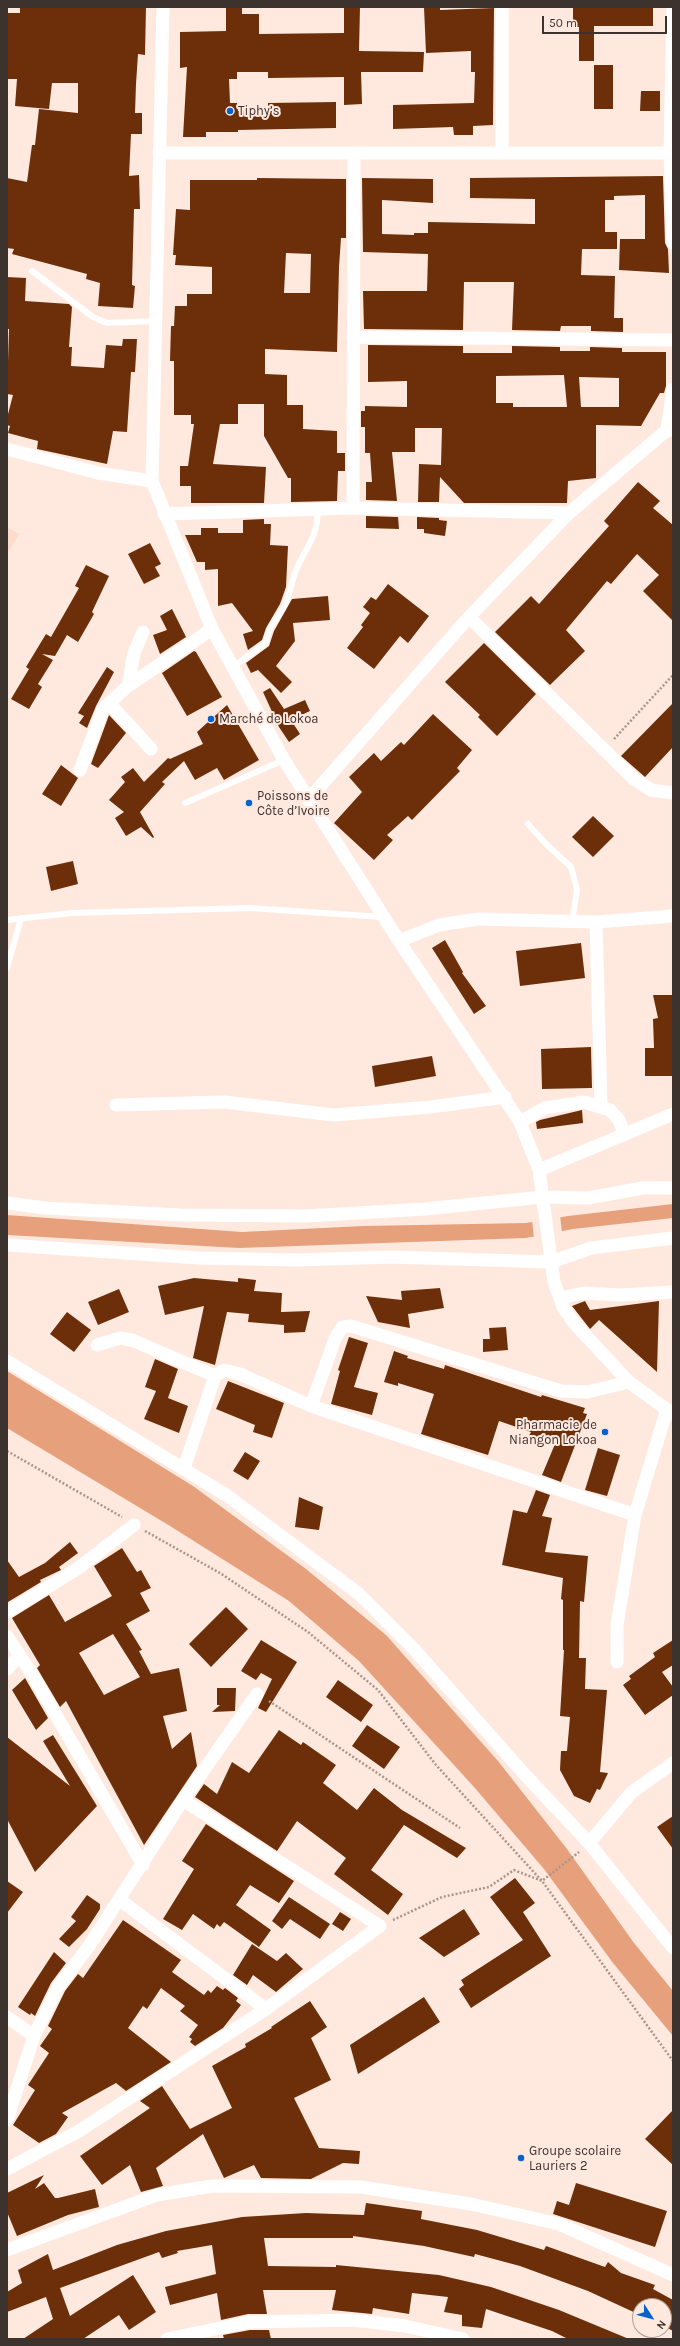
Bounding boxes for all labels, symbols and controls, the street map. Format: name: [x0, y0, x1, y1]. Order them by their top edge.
scale bar: [544, 8, 669, 34]
text: 50 m: [549, 16, 577, 30]
place label: Tiphy’s: [238, 103, 279, 119]
marker: Tiphy’s: [225, 106, 235, 116]
place label: Marché de Lokoa: [219, 711, 318, 727]
marker: Marché de Lokoa: [206, 714, 216, 724]
place label: Poissons de Côte d’Ivoire: [257, 788, 330, 819]
marker: Poissons de Côte d’Ivoire: [244, 798, 254, 808]
place label: Pharmacie de Niangon Lokoa: [509, 1417, 597, 1448]
marker: Pharmacie de Niangon Lokoa: [600, 1427, 610, 1437]
place label: Groupe scolaire Lauriers 2: [529, 2143, 621, 2174]
marker: Groupe scolaire Lauriers 2: [516, 2153, 526, 2163]
north arrow: [632, 2298, 672, 2338]
text: N: [654, 2318, 669, 2332]

